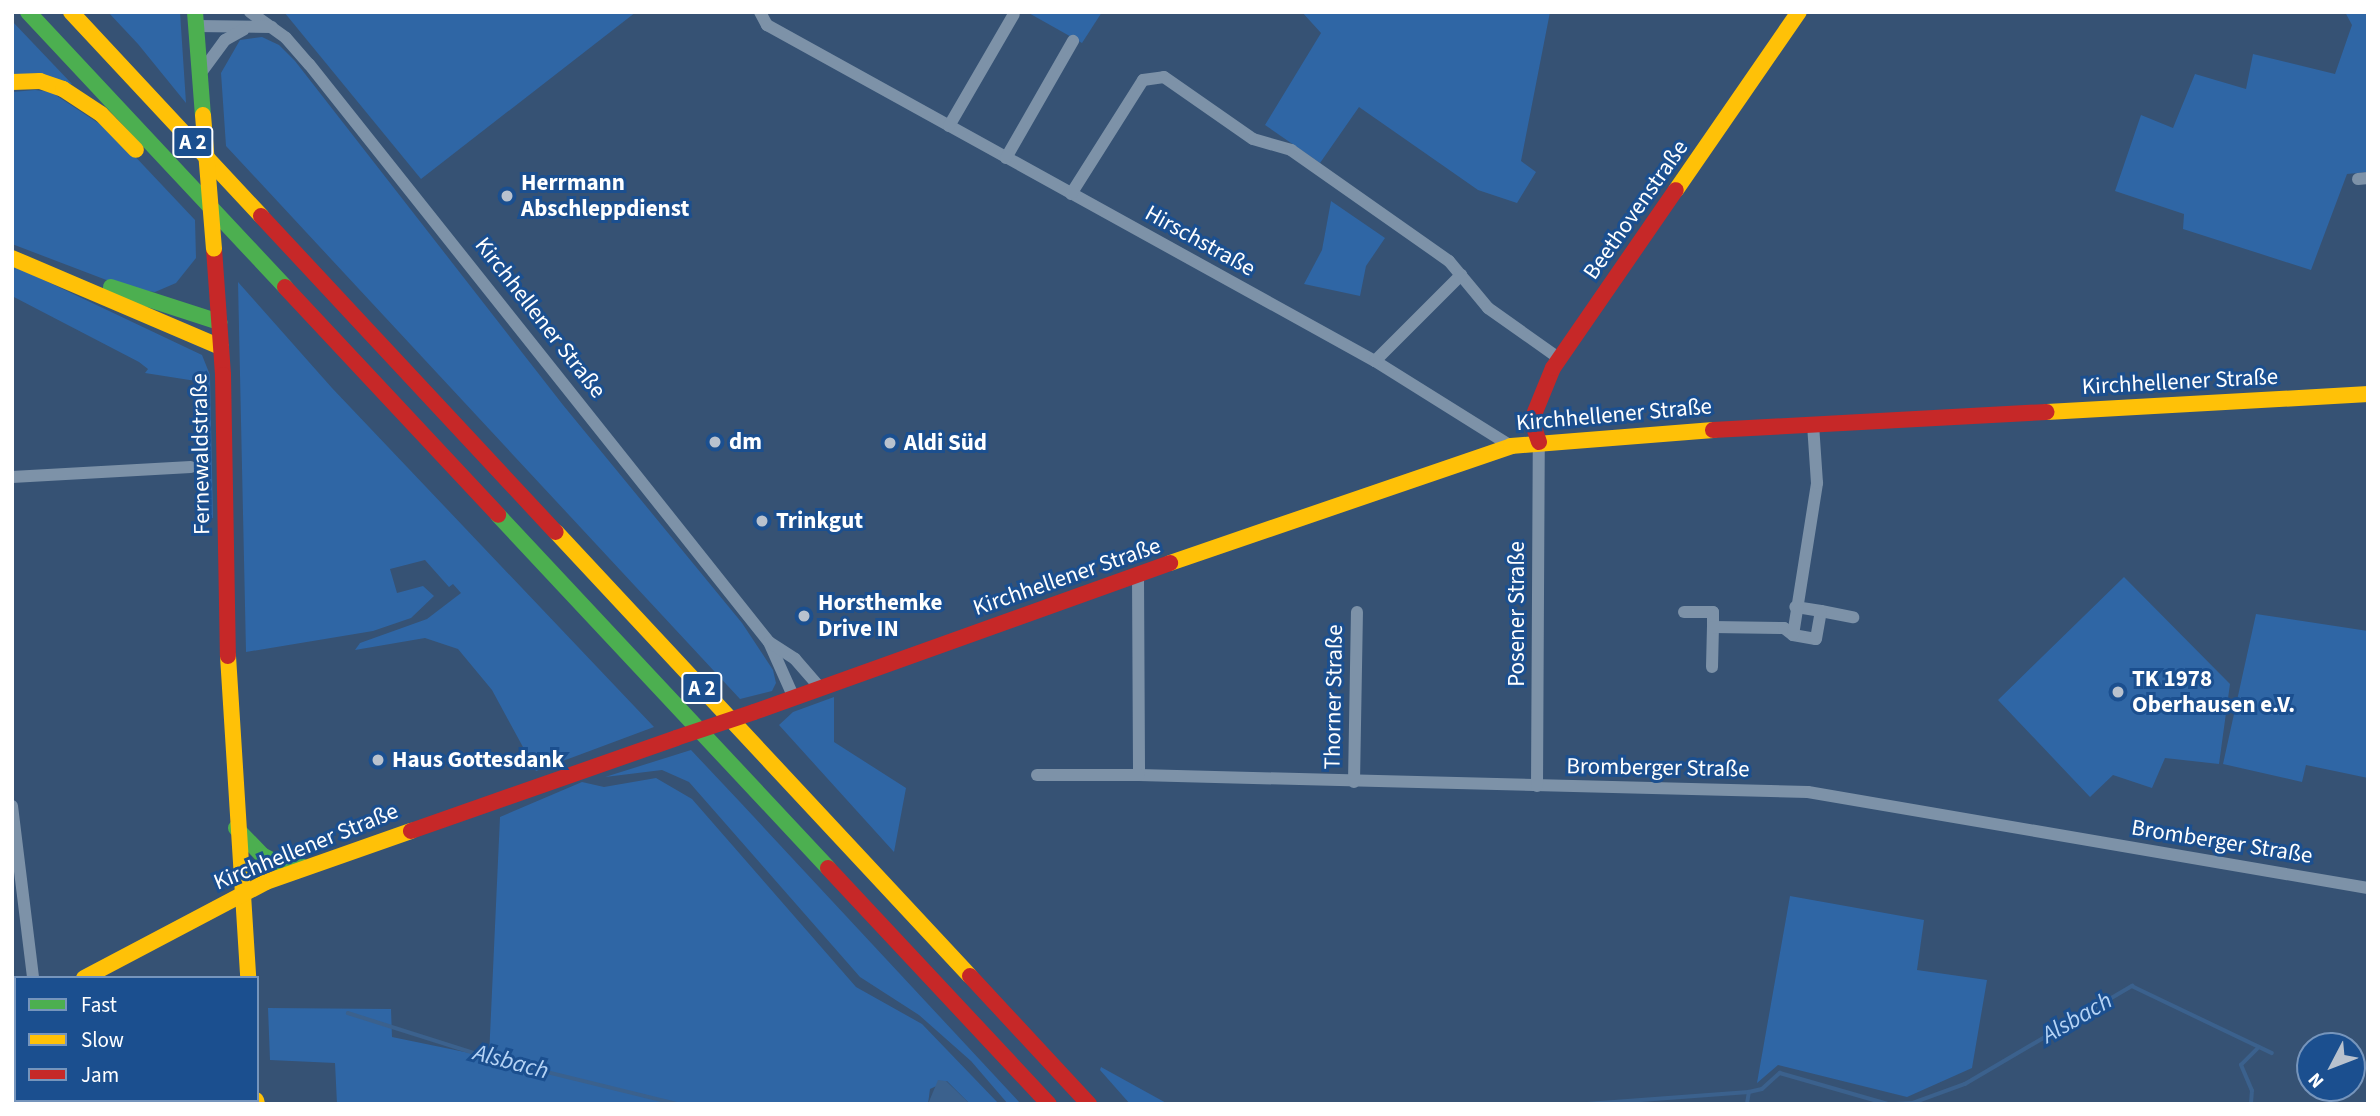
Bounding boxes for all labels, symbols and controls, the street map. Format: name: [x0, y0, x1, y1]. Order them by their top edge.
road number: A 2: [172, 124, 214, 160]
street label: Beethovenstraße: [1578, 135, 1694, 285]
place label: Herrmann Abschleppdienst: [521, 169, 689, 223]
marker: Herrmann Abschleppdienst: [499, 188, 515, 204]
street label: Hirschstraße: [1140, 199, 1260, 283]
street label: Kirchhellener Straße: [469, 232, 611, 404]
street label: Kirchhellener Straße: [2081, 363, 2279, 401]
street label: Fernewaldstraße: [186, 373, 216, 535]
street label: Kirchhellener Straße: [1515, 393, 1713, 437]
place label: dm: [729, 428, 762, 456]
place label: Aldi Süd: [904, 429, 987, 457]
marker: dm: [707, 434, 723, 450]
marker: Aldi Süd: [882, 435, 898, 451]
place label: Trinkgut: [776, 507, 863, 535]
marker: Trinkgut: [754, 513, 770, 529]
street label: Kirchhellener Straße: [970, 532, 1164, 622]
street label: Posener Straße: [1503, 541, 1531, 687]
place label: Horsthemke Drive IN: [818, 589, 942, 643]
marker: Horsthemke Drive IN: [796, 608, 812, 624]
street label: Thorner Straße: [1319, 624, 1349, 770]
place label: TK 1978 Oberhausen e.V.: [2132, 665, 2295, 719]
road number: A 2: [681, 670, 723, 706]
marker: TK 1978 Oberhausen e.V.: [2110, 684, 2126, 700]
place label: Haus Gottesdank: [392, 746, 564, 774]
marker: Haus Gottesdank: [370, 752, 386, 768]
street label: Bromberger Straße: [1566, 753, 1750, 783]
street label: Kirchhellener Straße: [210, 797, 402, 897]
street label: Bromberger Straße: [2129, 814, 2315, 870]
legend: [14, 976, 259, 1102]
water label: Alsbach: [2037, 986, 2117, 1050]
text: Fast: [81, 990, 117, 1020]
text: Slow: [81, 1025, 124, 1055]
north arrow: [2296, 1032, 2366, 1102]
water label: Alsbach: [470, 1038, 552, 1086]
text: Jam: [81, 1060, 119, 1090]
text: N: [2302, 1066, 2331, 1094]

